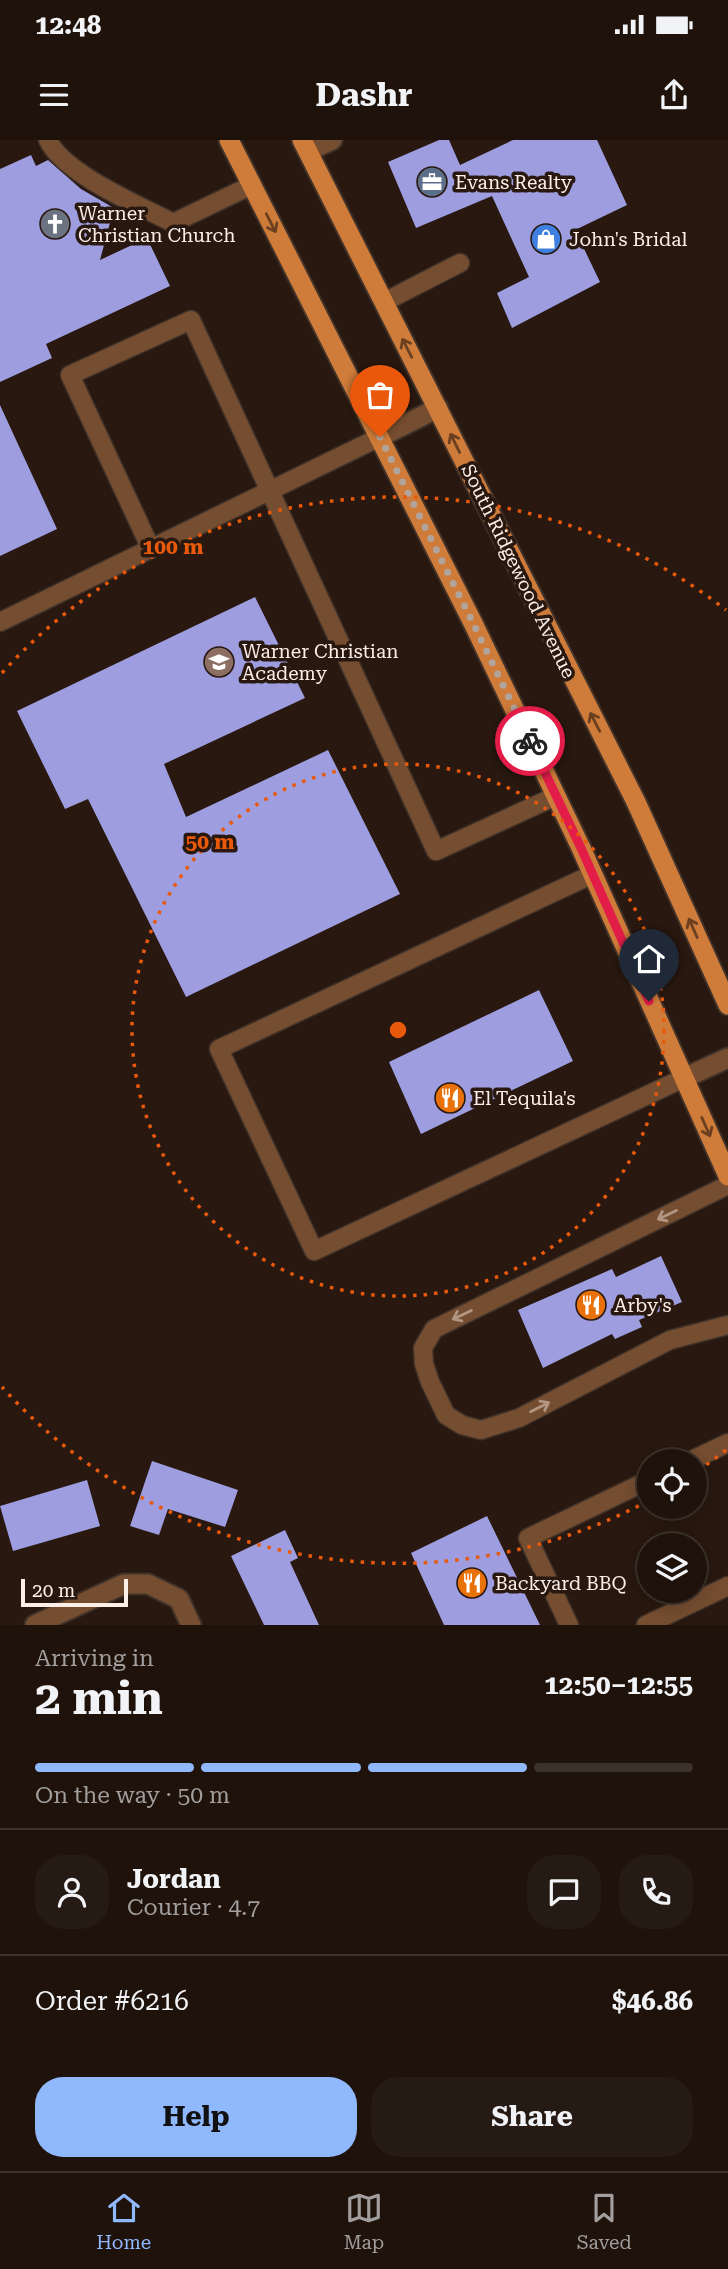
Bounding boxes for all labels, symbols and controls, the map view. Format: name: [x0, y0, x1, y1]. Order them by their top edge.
text: 12:48: [35, 10, 101, 40]
icon: menu: [35, 76, 73, 114]
text: Dashr: [315, 76, 413, 114]
icon: share: [655, 76, 693, 114]
office icon: Evans Realty: [415, 165, 449, 199]
place label: Evans Realty: [455, 171, 573, 194]
place label: Warner Christian Church: [78, 202, 235, 247]
church icon: Warner Christian Church: [38, 207, 72, 241]
one-way arrow: [265, 212, 279, 233]
shop icon: John's Bridal: [529, 222, 563, 256]
place label: John's Bridal: [569, 228, 687, 251]
one-way arrow: [400, 338, 414, 359]
pin: [350, 365, 410, 437]
icon: bag: [361, 376, 399, 414]
one-way arrow: [448, 433, 462, 454]
street label: South Ridgewood Avenue: [457, 460, 581, 682]
text: 100 m: [143, 535, 203, 559]
place label: Warner Christian Academy: [242, 640, 399, 685]
school or university icon: Warner Christian Academy: [202, 645, 236, 679]
courier: [495, 706, 565, 776]
one-way arrow: [587, 713, 601, 733]
icon: bike: [511, 722, 549, 760]
text: 50 m: [185, 830, 235, 854]
one-way arrow: [686, 918, 699, 939]
pin: [619, 929, 679, 1001]
icon: home: [630, 940, 668, 978]
centre of rings: [386, 1018, 410, 1042]
restaurant icon: El Tequila's: [433, 1081, 467, 1115]
place label: El Tequila's: [473, 1087, 576, 1110]
one-way arrow: [700, 1116, 713, 1137]
one-way arrow: [657, 1209, 678, 1222]
restaurant icon: Arby's: [574, 1288, 608, 1322]
place label: Arby's: [614, 1294, 672, 1317]
one-way arrow: [452, 1309, 473, 1323]
one-way arrow: [530, 1400, 550, 1414]
map controls: [637, 1449, 707, 1603]
button: locate: [637, 1449, 707, 1519]
button: layers: [637, 1533, 707, 1603]
restaurant icon: Backyard BBQ: [455, 1566, 489, 1600]
place label: Backyard BBQ: [495, 1572, 626, 1595]
scale bar: [21, 1576, 128, 1608]
text: 20 m: [32, 1579, 75, 1602]
text: Arriving in: [35, 1645, 154, 1672]
text: 12:50–12:55: [544, 1670, 693, 1700]
text: 2 min: [35, 1671, 163, 1725]
text: On the way · 50 m: [35, 1782, 230, 1809]
button: person: [35, 1855, 109, 1929]
button: chat: [527, 1855, 601, 1929]
button: phone: [619, 1855, 693, 1929]
text: Jordan: [127, 1864, 221, 1894]
text: Courier · 4.7: [127, 1894, 260, 1921]
text: Order #6216: [35, 1986, 189, 2016]
text: $46.86: [612, 1986, 693, 2016]
button: Help: [35, 2077, 357, 2157]
button: Share: [371, 2077, 693, 2157]
tab: Home: [96, 2189, 151, 2254]
tab: Map: [344, 2189, 384, 2254]
tab: Saved: [577, 2189, 632, 2254]

